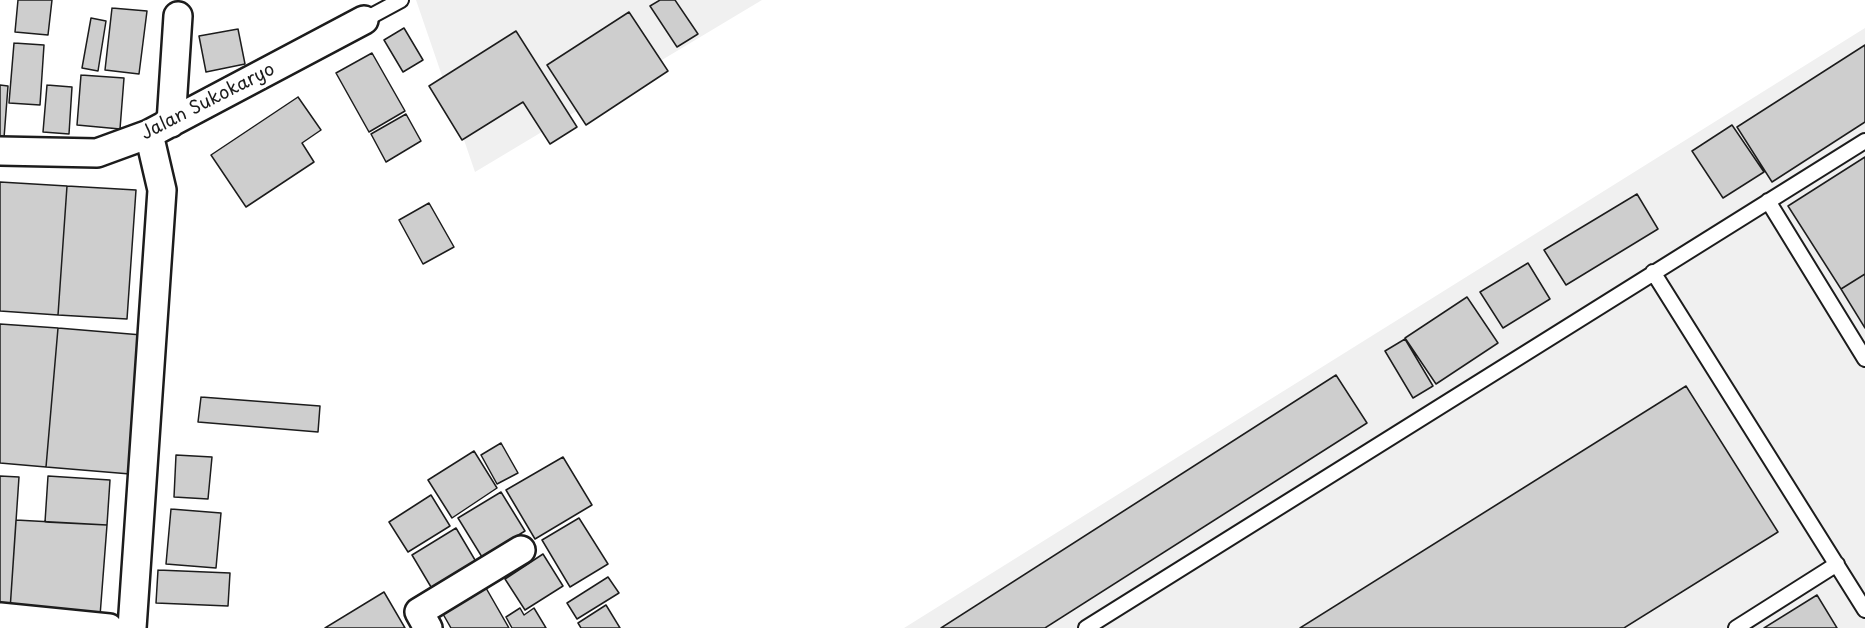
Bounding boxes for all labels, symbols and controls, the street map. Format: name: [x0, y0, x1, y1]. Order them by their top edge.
street label: Jalan Sukokaryo: [137, 59, 279, 145]

